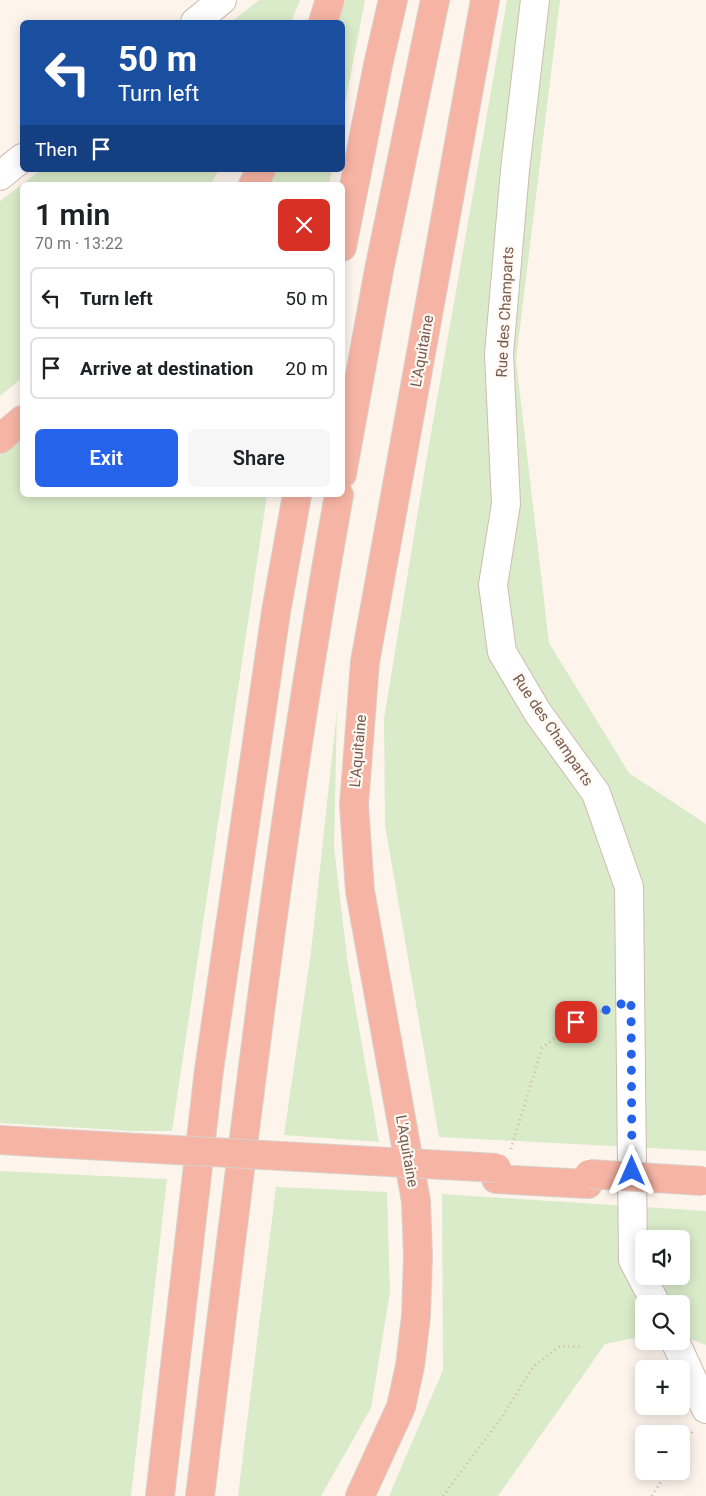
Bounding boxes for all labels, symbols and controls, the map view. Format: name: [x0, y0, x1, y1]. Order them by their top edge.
text: 50 m: [118, 39, 197, 80]
icon: left: [35, 40, 100, 105]
text: Turn left: [118, 81, 199, 106]
icon: arrive: [87, 135, 115, 163]
text: Then: [35, 138, 77, 161]
text: 1 min: [35, 197, 110, 232]
button: close: [278, 199, 330, 251]
text: 70 m · 13:22: [35, 234, 123, 253]
street label: Rue des Champarts: [493, 246, 517, 378]
icon: left: [37, 284, 65, 312]
text: Turn left: [80, 287, 153, 310]
text: 50 m: [285, 287, 328, 310]
street label: L'Aquitaine: [407, 313, 437, 389]
icon: arrive: [37, 354, 65, 382]
text: Arrive at destination: [80, 357, 253, 380]
text: 20 m: [285, 357, 328, 380]
button: Exit: [35, 429, 178, 487]
button: Share: [188, 429, 330, 487]
street label: Rue des Champarts: [509, 671, 597, 789]
street label: L'Aquitaine: [346, 714, 370, 788]
pin: [555, 1001, 597, 1043]
icon: arrive: [562, 1008, 590, 1036]
street label: L'Aquitaine: [392, 1113, 422, 1189]
position arrow: [605, 1144, 657, 1196]
map controls: [635, 1230, 690, 1480]
button: sound: [635, 1230, 690, 1285]
button: search: [635, 1295, 690, 1350]
button: +: [635, 1360, 690, 1415]
button: −: [635, 1425, 690, 1480]

